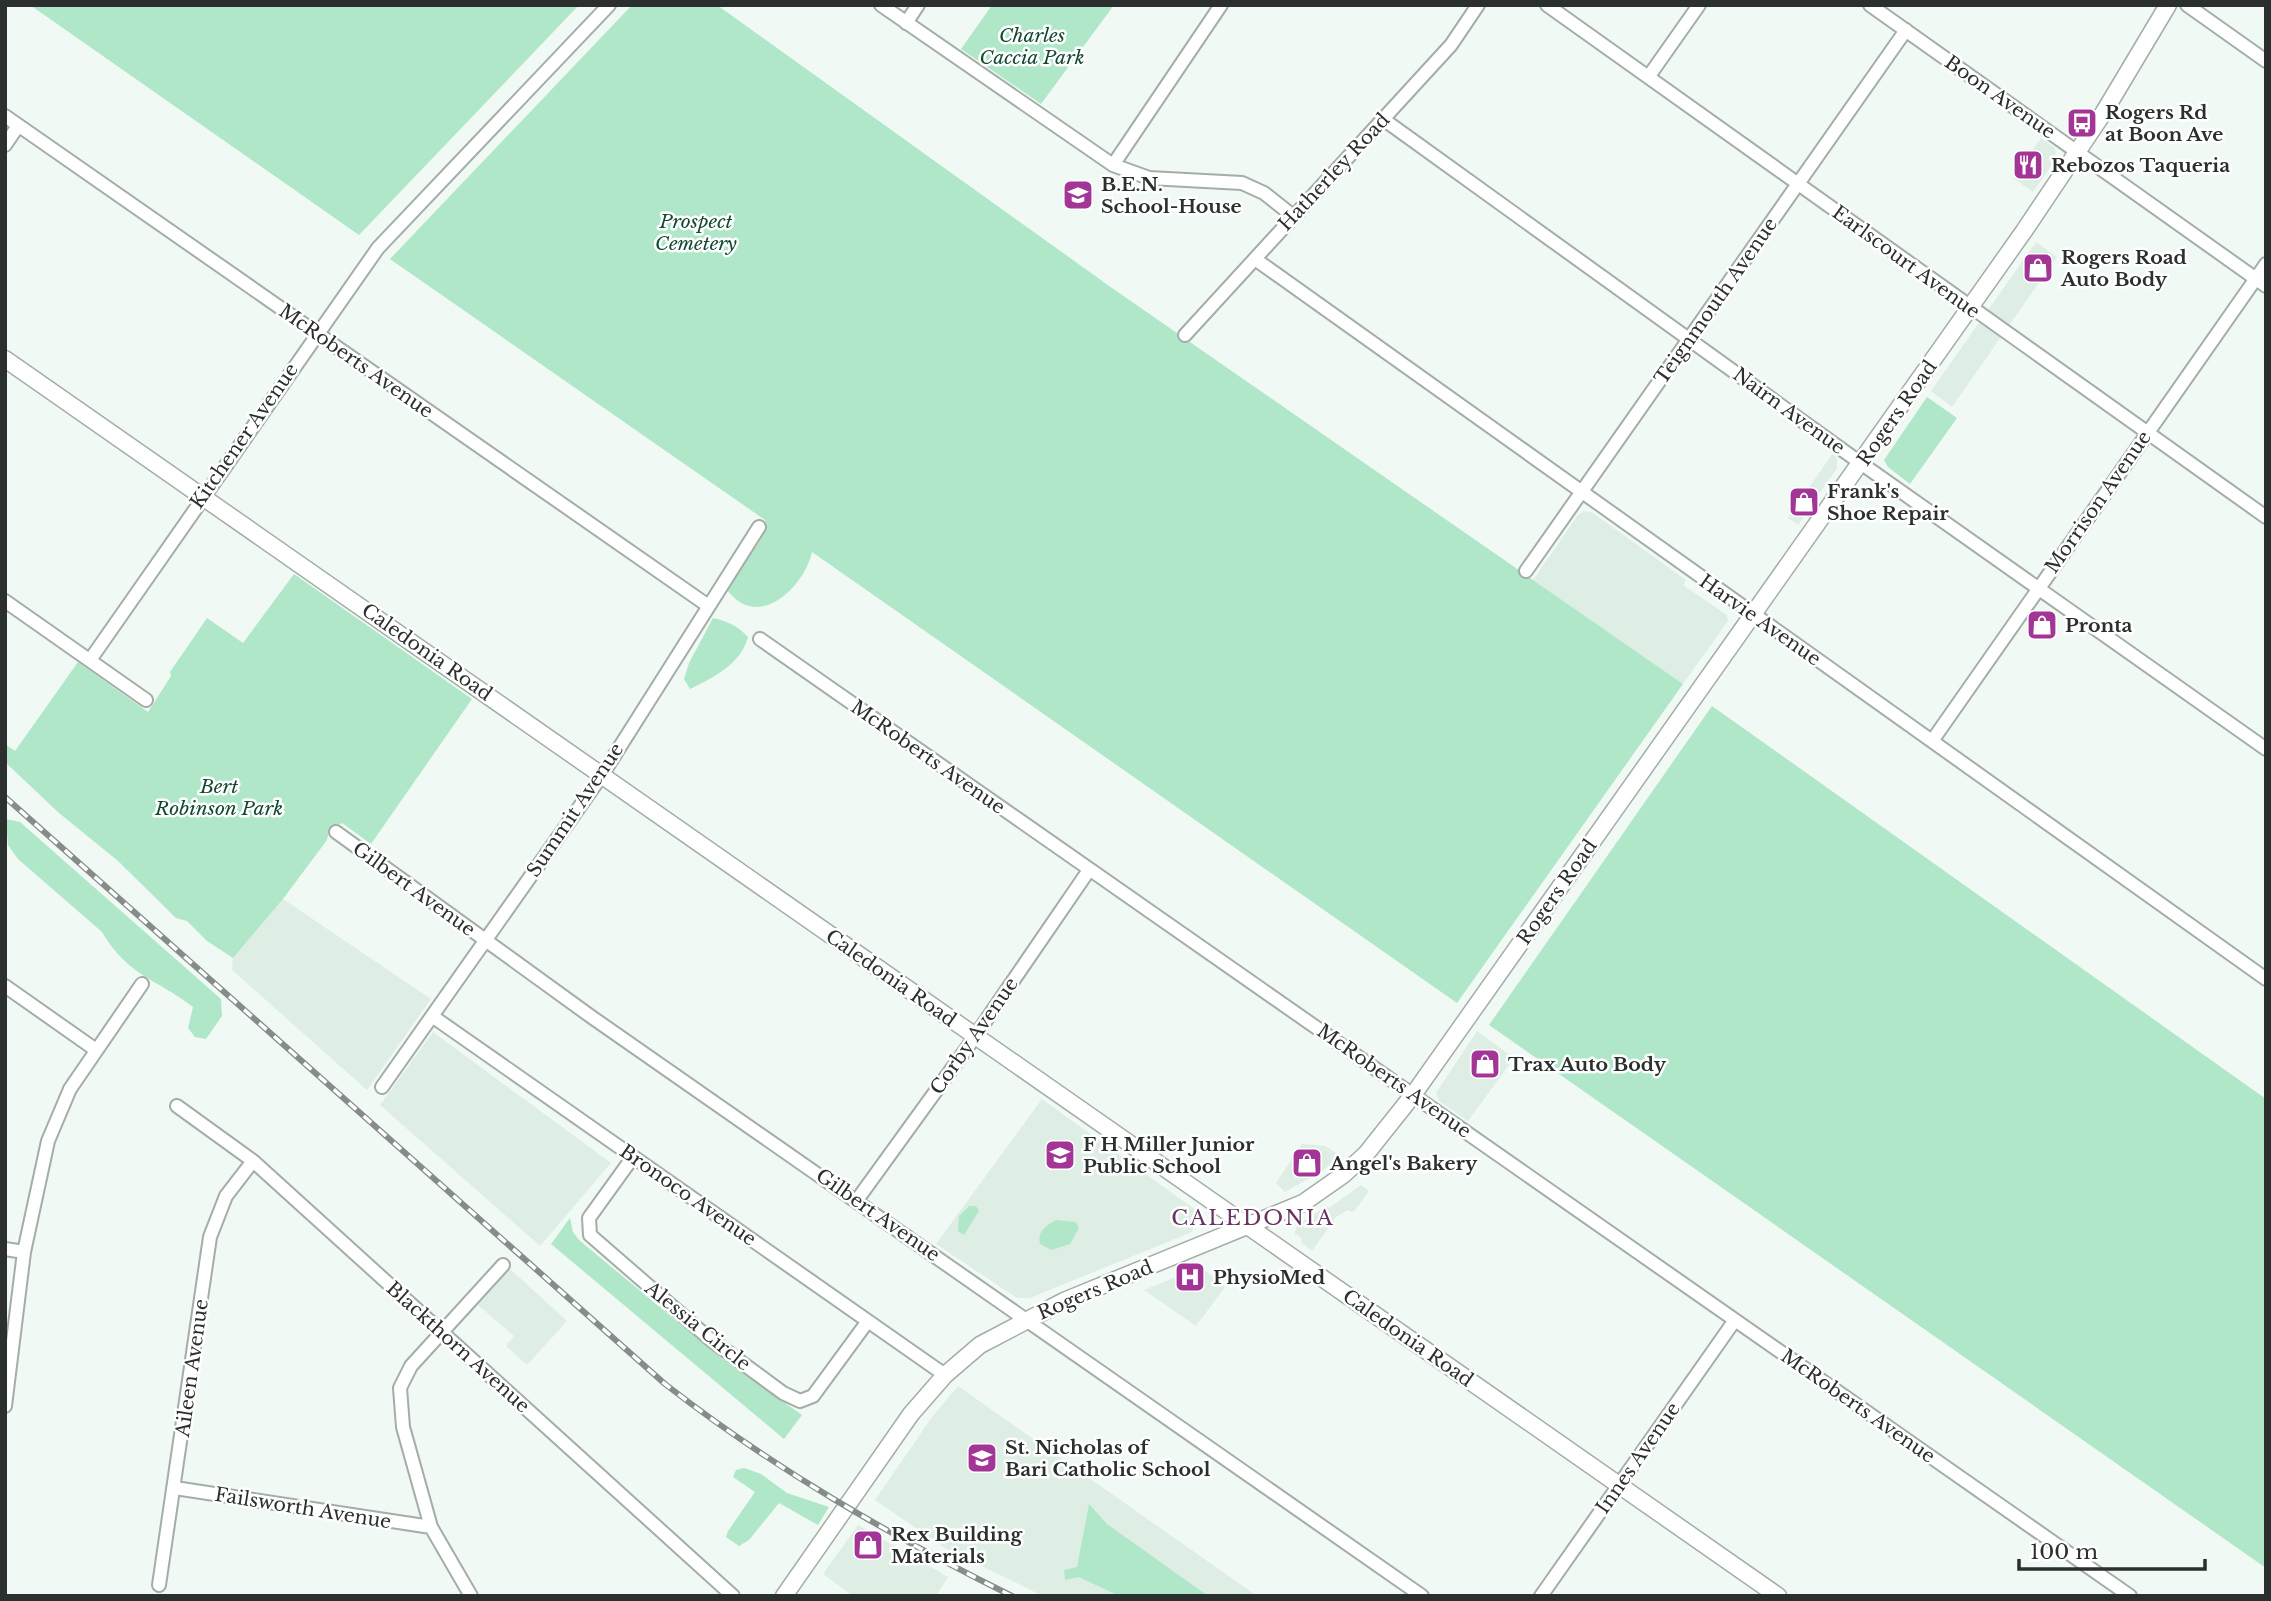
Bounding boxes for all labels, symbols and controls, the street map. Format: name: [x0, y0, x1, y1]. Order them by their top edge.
park label: Charles Caccia Park: [980, 24, 1084, 69]
street label: Boon Avenue: [1940, 50, 2060, 144]
place label: Rogers Rd at Boon Ave: [2105, 101, 2223, 146]
bus stop icon: Rogers Rd at Boon Ave: [2065, 106, 2099, 140]
street label: Hatherley Road: [1274, 108, 1395, 236]
restaurant icon: Rebozos Taqueria: [2011, 148, 2045, 182]
place label: Rebozos Taqueria: [2051, 154, 2230, 177]
place label: B.E.N. School-House: [1101, 173, 1242, 218]
school or university icon: B.E.N. School-House: [1061, 178, 1095, 212]
street label: Earlscourt Avenue: [1828, 201, 1984, 323]
park label: Prospect Cemetery: [655, 210, 737, 255]
street label: Teignmouth Avenue: [1650, 213, 1782, 389]
place label: Rogers Road Auto Body: [2060, 246, 2187, 291]
shop icon: Rogers Road Auto Body: [2021, 251, 2055, 285]
street label: McRoberts Avenue: [275, 299, 437, 423]
street label: Rogers Road: [1852, 356, 1942, 470]
street label: Kitchener Avenue: [185, 359, 303, 513]
street label: Nairn Avenue: [1729, 363, 1849, 459]
street label: Morrison Avenue: [2040, 426, 2156, 578]
place label: Frank's Shoe Repair: [1827, 480, 1949, 525]
shop icon: Frank's Shoe Repair: [1787, 485, 1821, 519]
street label: Harvie Avenue: [1695, 570, 1825, 670]
street label: Caledonia Road: [357, 598, 497, 706]
shop icon: Pronta: [2025, 608, 2059, 642]
place label: Pronta: [2065, 614, 2133, 637]
street label: McRoberts Avenue: [847, 695, 1009, 819]
street label: Summit Avenue: [522, 739, 628, 881]
park label: Bert Robinson Park: [154, 775, 283, 820]
street label: Rogers Road: [1512, 835, 1602, 949]
street label: Gilbert Avenue: [348, 837, 480, 941]
street label: Caledonia Road: [821, 924, 961, 1032]
street label: Corby Avenue: [925, 973, 1023, 1099]
street label: McRoberts Avenue: [1313, 1019, 1475, 1143]
shop icon: Trax Auto Body: [1468, 1047, 1502, 1081]
place label: Trax Auto Body: [1508, 1053, 1667, 1076]
place label: F H Miller Junior Public School: [1083, 1133, 1255, 1178]
school or university icon: F H Miller Junior Public School: [1043, 1138, 1077, 1172]
street label: Bronoco Avenue: [615, 1139, 761, 1251]
shop icon: Angel's Bakery: [1290, 1146, 1324, 1180]
place label: Angel's Bakery: [1329, 1152, 1478, 1175]
street label: Gilbert Avenue: [812, 1164, 944, 1266]
district label: CALEDONIA: [1171, 1205, 1335, 1231]
street label: Rogers Road: [1034, 1255, 1156, 1325]
hospital icon: PhysioMed: [1173, 1260, 1207, 1294]
place label: PhysioMed: [1213, 1266, 1325, 1289]
street label: Alessia Circle: [640, 1276, 755, 1376]
street label: Blackthorn Avenue: [382, 1277, 534, 1417]
street label: Caledonia Road: [1338, 1284, 1478, 1392]
street label: Aileen Avenue: [171, 1297, 213, 1440]
street label: McRoberts Avenue: [1777, 1344, 1939, 1468]
street label: Innes Avenue: [1591, 1398, 1685, 1518]
place label: St. Nicholas of Bari Catholic School: [1005, 1436, 1211, 1481]
school or university icon: St. Nicholas of Bari Catholic School: [965, 1441, 999, 1475]
street label: Failsworth Avenue: [213, 1483, 393, 1533]
place label: Rex Building Materials: [891, 1523, 1023, 1568]
shop icon: Rex Building Materials: [851, 1528, 885, 1562]
scale bar: [2019, 1528, 2204, 1572]
text: 100 m: [2030, 1539, 2098, 1565]

